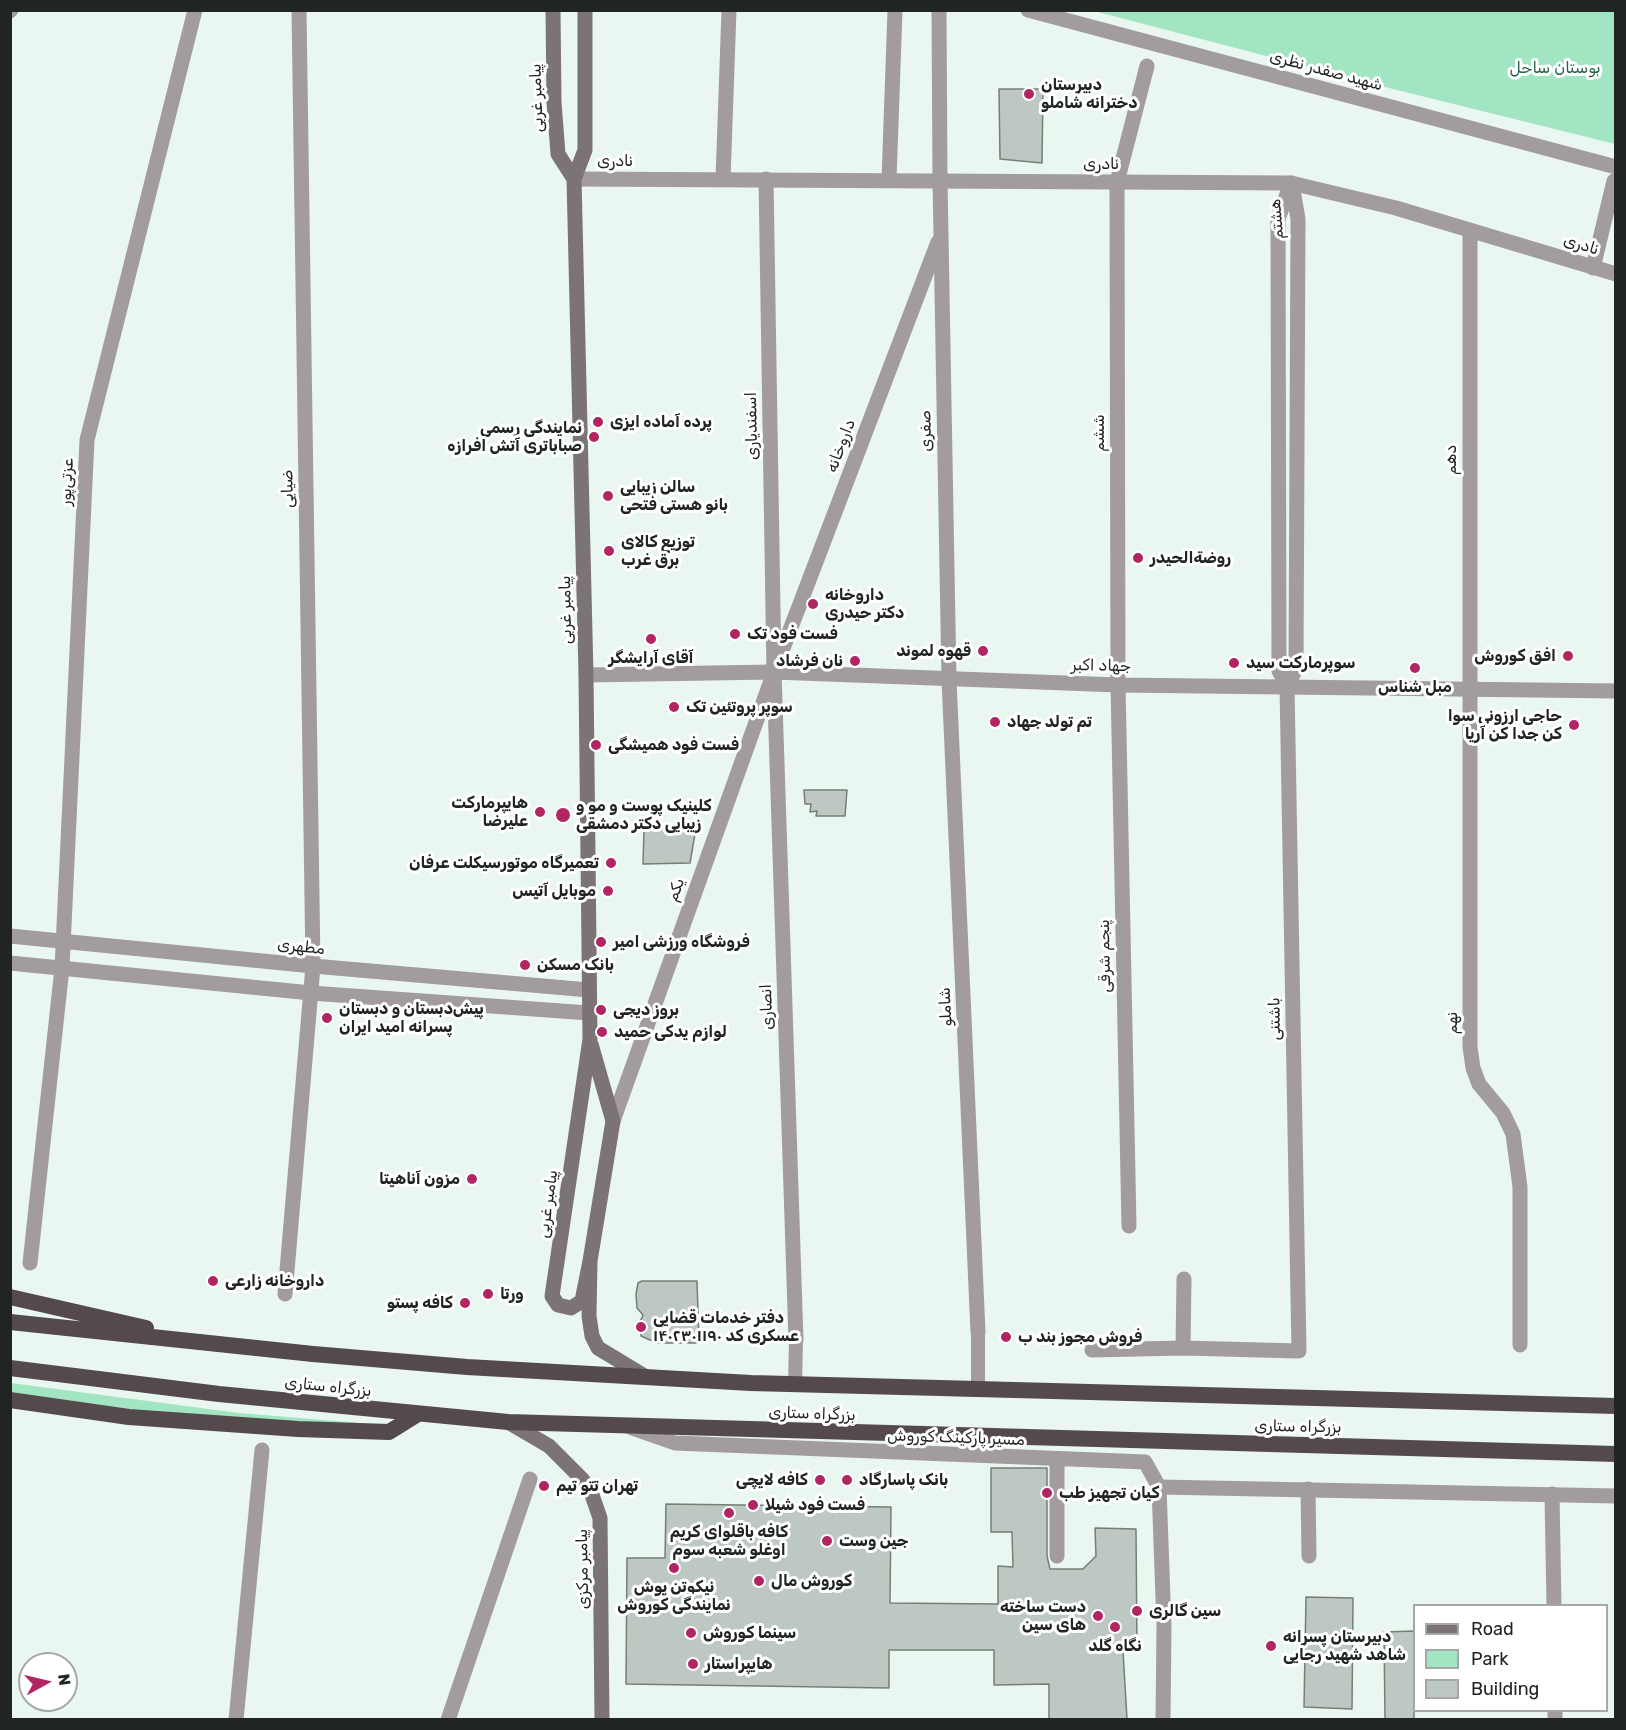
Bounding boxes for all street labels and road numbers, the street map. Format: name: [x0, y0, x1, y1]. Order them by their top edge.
street label: شهید صفدر نظری: [1267, 47, 1385, 95]
street label: پیامبر غربی: [526, 63, 548, 133]
street label: نادری: [597, 151, 633, 171]
street label: نادری: [1083, 154, 1119, 174]
street label: هشتم: [1266, 198, 1288, 240]
street label: نادری: [1561, 231, 1601, 259]
street label: اسفندیاری: [742, 392, 762, 460]
street label: صفری: [916, 410, 936, 452]
street label: ششم: [1089, 414, 1109, 452]
street label: داروخانه: [822, 417, 860, 475]
street label: دهم: [1441, 445, 1461, 475]
street label: عزتی‌پور: [56, 458, 78, 506]
street label: ضیایی: [278, 470, 298, 508]
street label: پیامبر غربی: [556, 575, 576, 645]
street label: جهاد اکبر: [1071, 656, 1131, 676]
street label: یکم: [663, 876, 689, 904]
street label: پنجم شرقی: [1095, 919, 1115, 993]
street label: مطهری: [276, 935, 326, 959]
street label: انصاری: [757, 984, 777, 1030]
street label: شاملو: [935, 987, 957, 1027]
street label: باشتنی: [1265, 997, 1285, 1041]
street label: نهم: [1442, 1012, 1462, 1034]
street label: پیامبر غربی: [534, 1169, 562, 1239]
street label: بزرگراه ستاری: [284, 1373, 372, 1401]
street label: بزرگراه ستاری: [768, 1403, 856, 1425]
street label: بزرگراه ستاری: [1254, 1417, 1342, 1437]
street label: مسیر پارکینگ کوروش: [887, 1426, 1025, 1450]
street label: پیامبر مرکزی: [573, 1529, 593, 1609]

